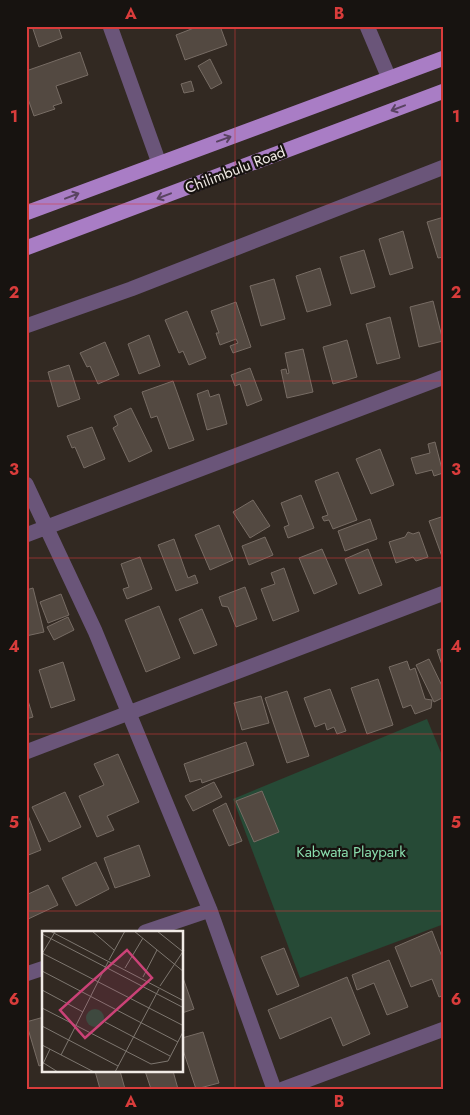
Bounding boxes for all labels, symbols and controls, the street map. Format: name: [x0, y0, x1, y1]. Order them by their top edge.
text: A: [124, 2, 137, 25]
text: B: [334, 2, 344, 25]
one-way arrow: [391, 104, 406, 113]
text: 1: [10, 105, 18, 128]
text: 1: [452, 105, 460, 128]
one-way arrow: [216, 134, 231, 143]
street label: Chilimbulu Road: [182, 141, 288, 199]
one-way arrow: [64, 191, 79, 200]
one-way arrow: [157, 192, 173, 201]
text: 2: [9, 281, 19, 304]
text: 2: [451, 281, 461, 304]
text: 3: [9, 458, 19, 481]
text: 3: [451, 458, 461, 481]
text: 4: [8, 635, 20, 658]
text: 4: [450, 635, 462, 658]
text: 5: [9, 811, 19, 834]
text: 5: [451, 811, 461, 834]
park label: Kabwata Playpark: [296, 841, 406, 863]
inset map: [42, 931, 184, 1072]
text: 6: [9, 988, 19, 1011]
text: 6: [451, 988, 461, 1011]
text: A: [124, 1090, 137, 1113]
text: B: [334, 1090, 344, 1113]

